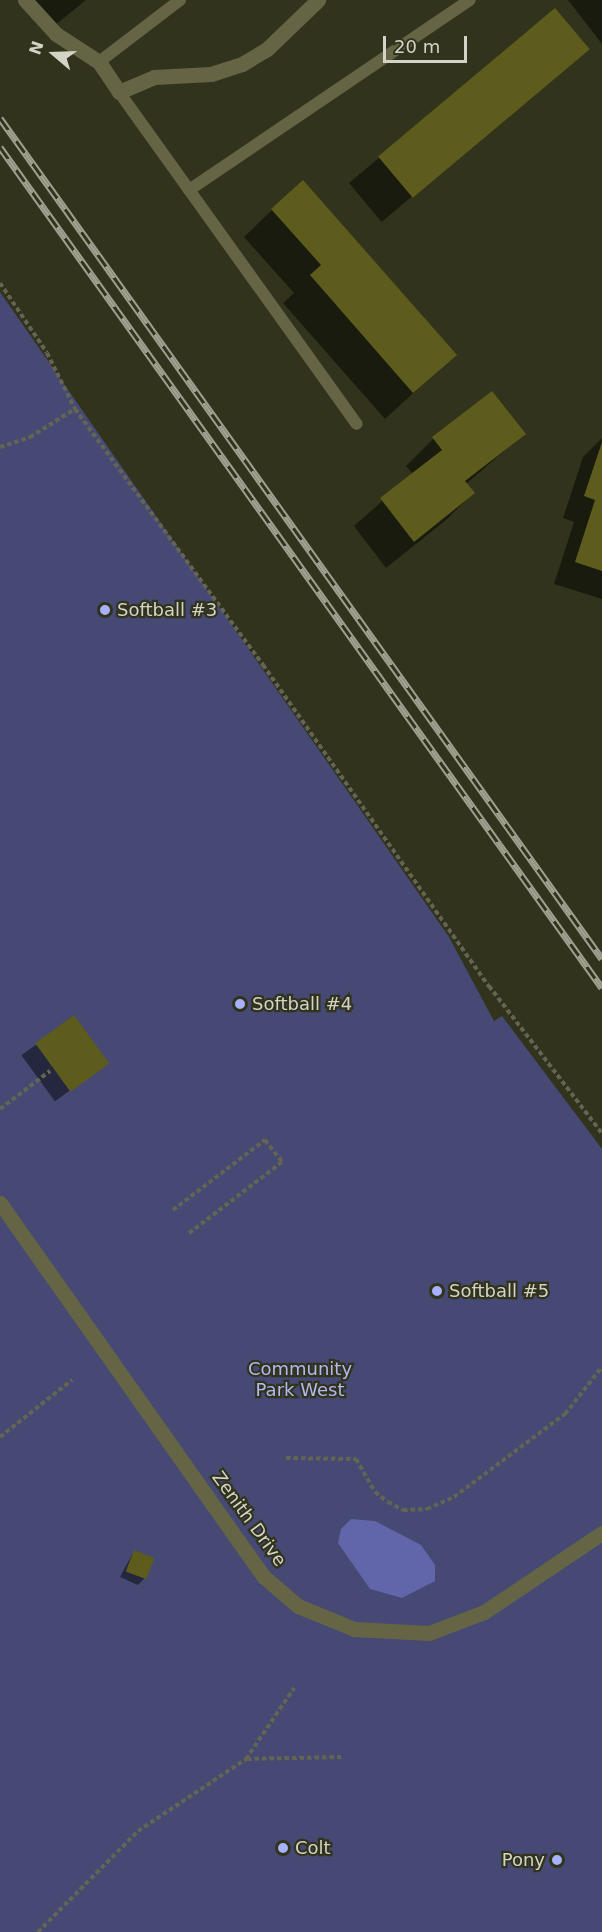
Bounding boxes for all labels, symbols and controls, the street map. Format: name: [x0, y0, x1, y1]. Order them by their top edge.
north arrow: [24, 24, 84, 84]
scale bar: [386, 24, 470, 62]
text: 20 m: [394, 36, 440, 57]
text: N: [25, 39, 48, 57]
place label: Softball #3: [117, 599, 217, 621]
marker: Softball #3: [98, 603, 112, 617]
place label: Softball #4: [252, 993, 352, 1015]
marker: Softball #4: [233, 997, 247, 1011]
place label: Softball #5: [449, 1280, 549, 1302]
marker: Softball #5: [430, 1284, 444, 1298]
park label: Community Park West: [248, 1359, 352, 1402]
street label: Zenith Drive: [207, 1467, 291, 1571]
place label: Colt: [295, 1837, 331, 1859]
marker: Colt: [276, 1841, 290, 1855]
place label: Pony: [502, 1849, 545, 1871]
marker: Pony: [550, 1853, 564, 1867]

